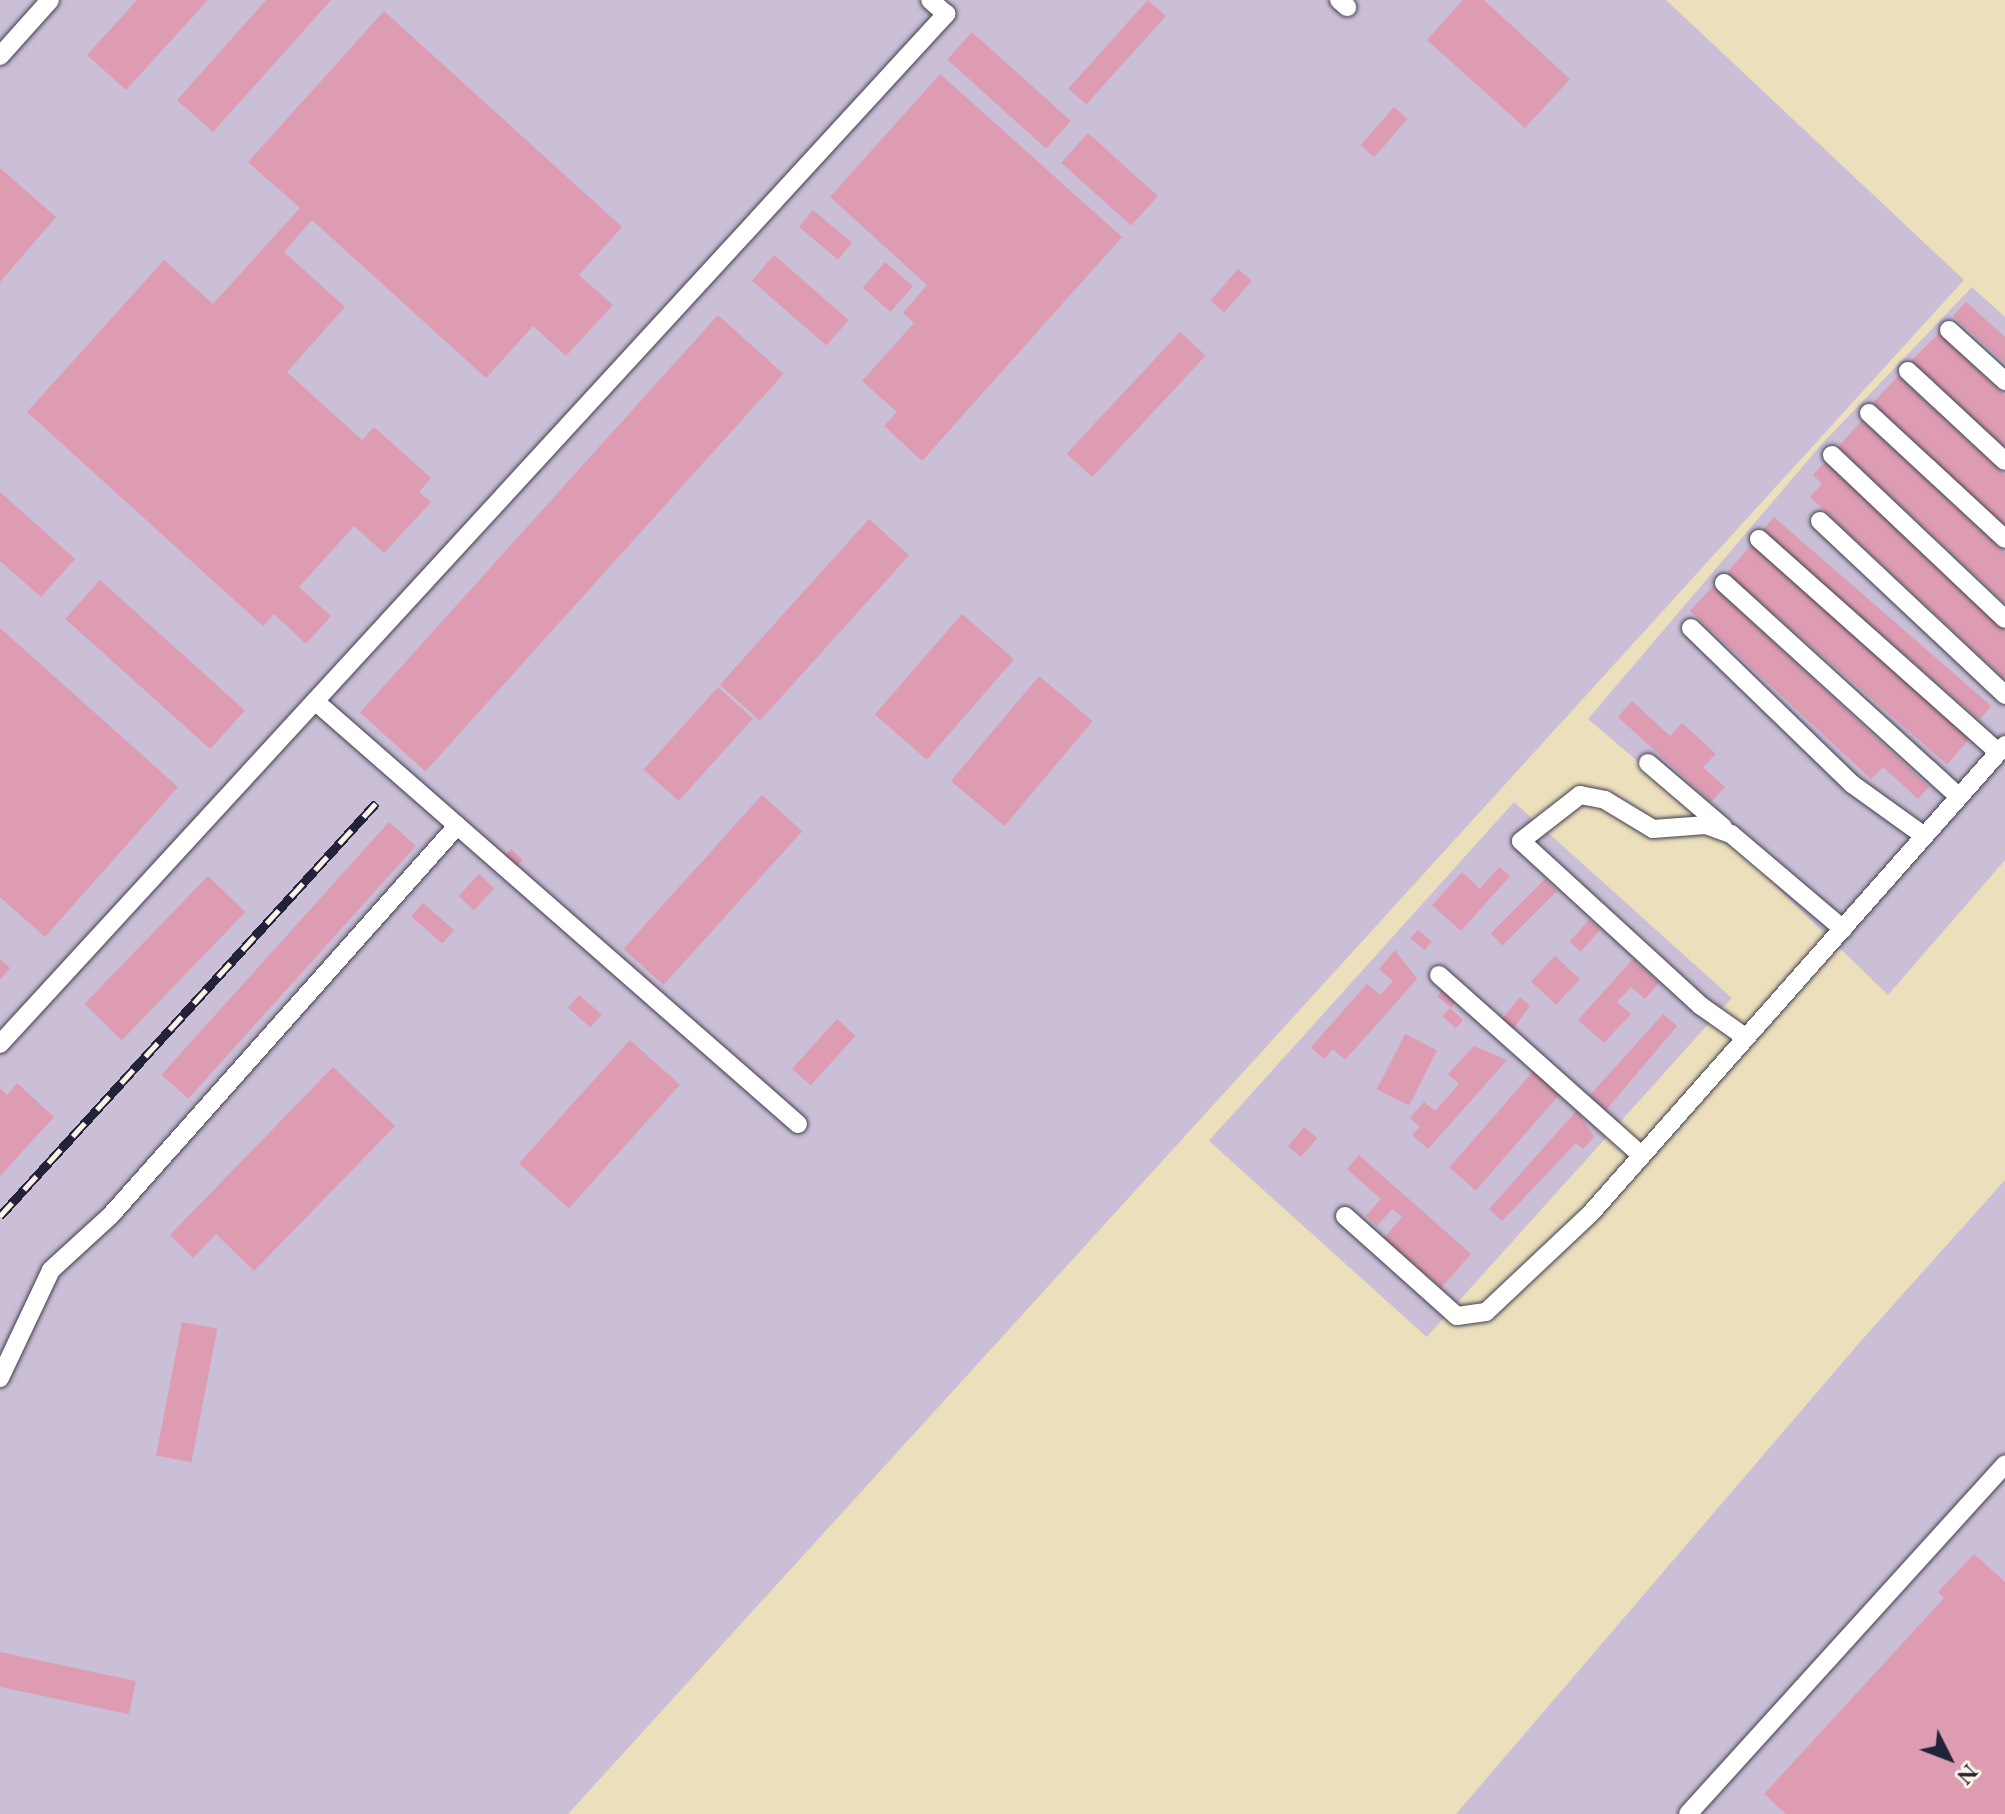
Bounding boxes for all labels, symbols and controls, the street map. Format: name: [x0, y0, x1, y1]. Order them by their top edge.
north arrow: [1909, 1718, 1989, 1798]
text: N: [1950, 1758, 1984, 1791]

